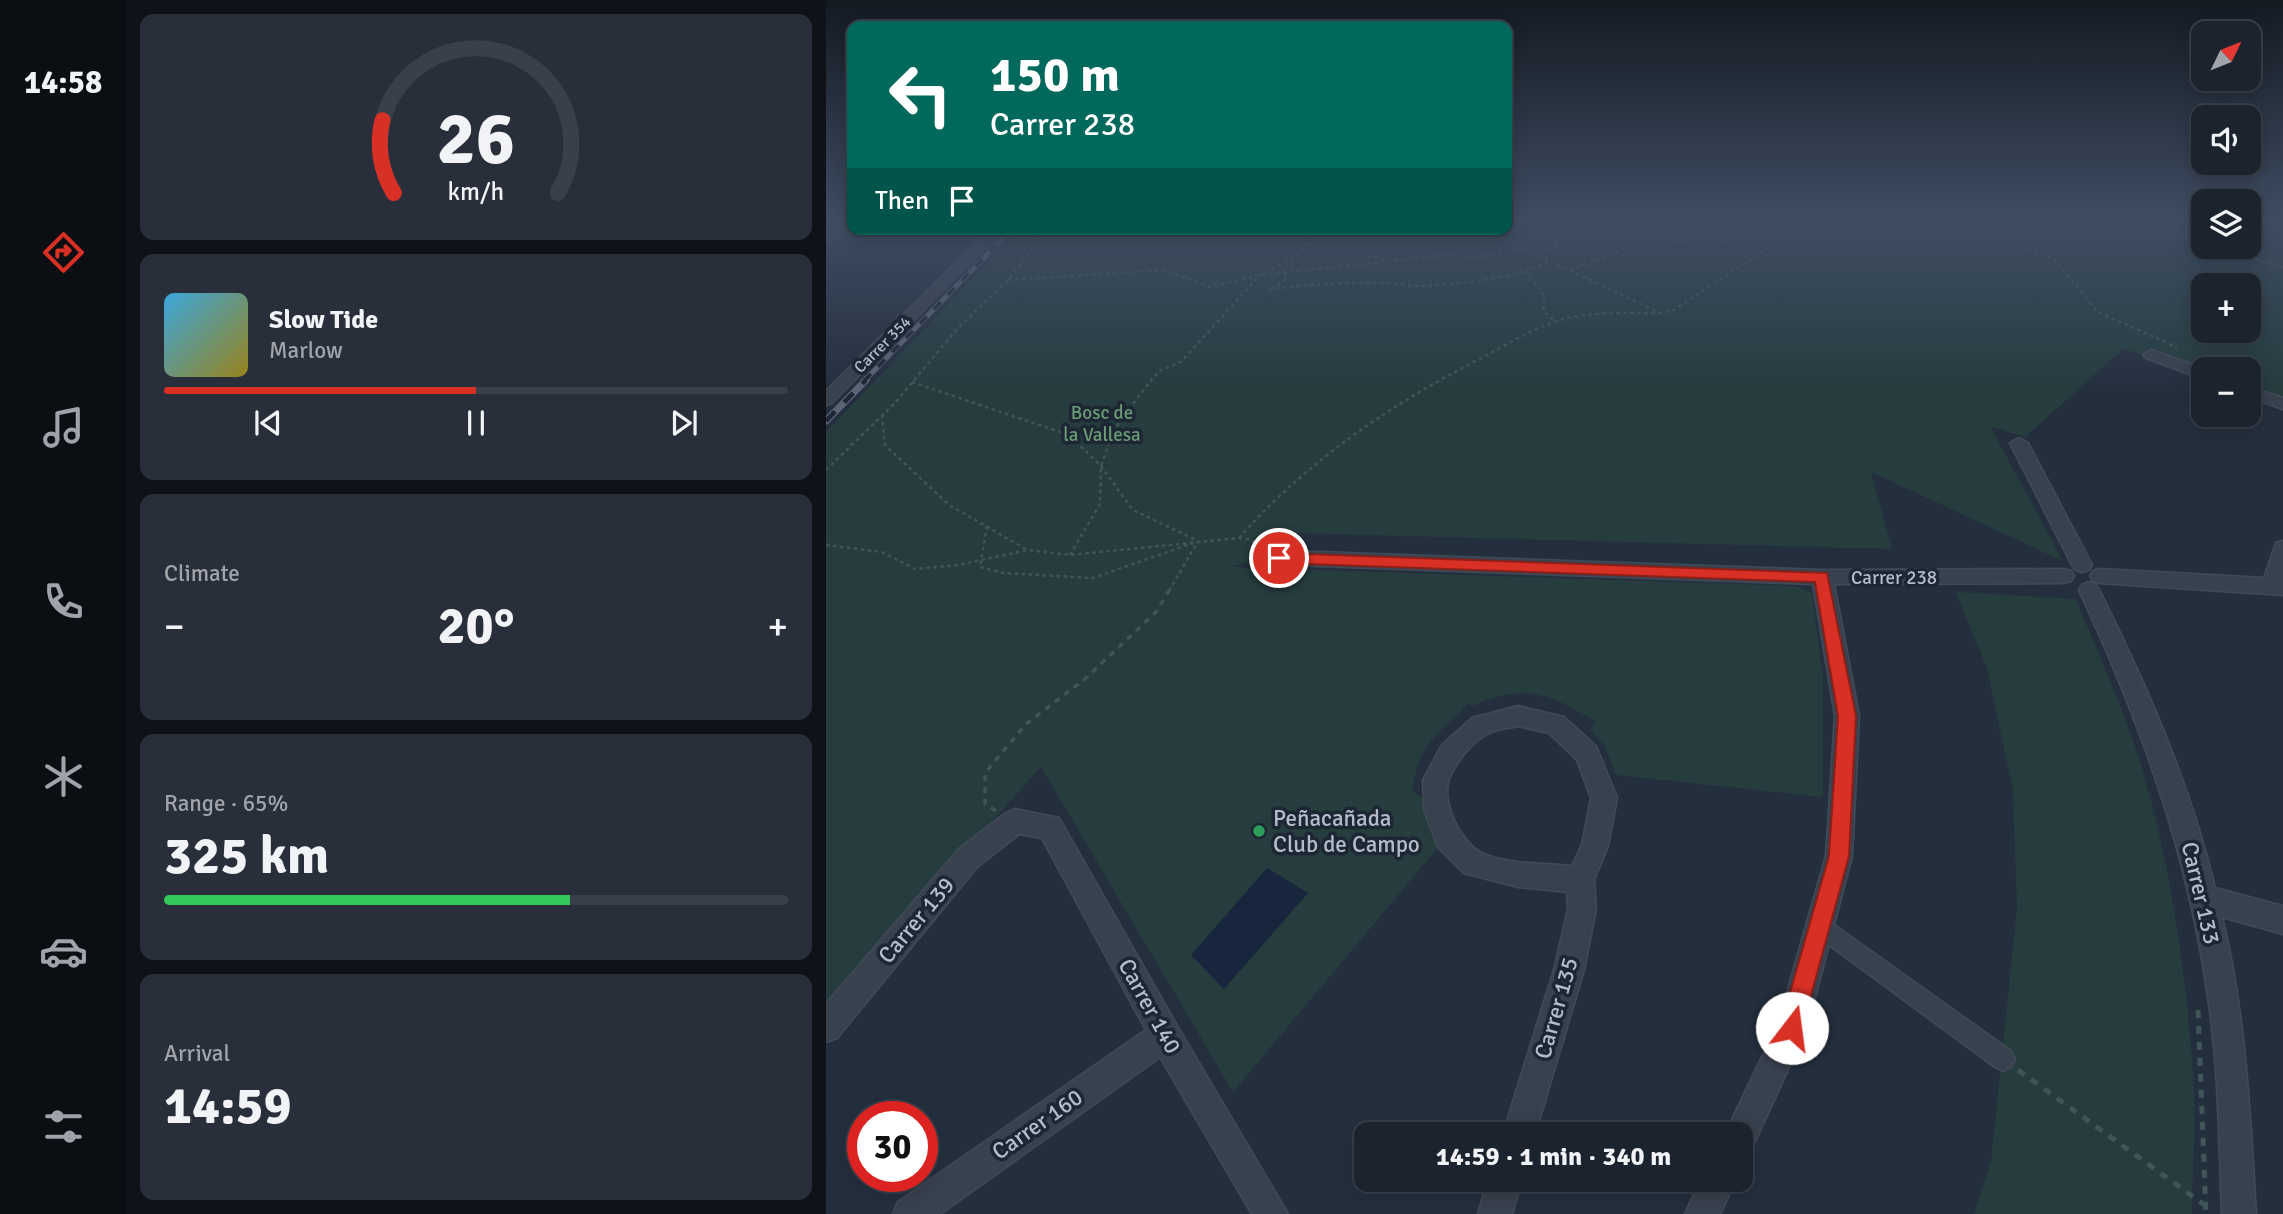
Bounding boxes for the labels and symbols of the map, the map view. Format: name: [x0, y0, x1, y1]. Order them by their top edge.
north arrow: [2191, 21, 2261, 91]
street label: Carrer 354: [850, 312, 916, 377]
park label: Bosc de la Vallesa: [1063, 401, 1141, 447]
pin: [1249, 528, 1309, 588]
street label: Carrer 238: [1851, 566, 1937, 590]
place label: Peñacañada Club de Campo: [1273, 804, 1420, 859]
marker: Peñacañada Club de Campo: [1251, 823, 1267, 839]
street label: Carrer 133: [2175, 839, 2226, 947]
street label: Carrer 139: [872, 871, 961, 970]
street label: Carrer 140: [1112, 954, 1188, 1059]
street label: Carrer 135: [1528, 954, 1585, 1062]
position arrow: [1755, 991, 1829, 1065]
street label: Carrer 160: [986, 1083, 1088, 1166]
speed limit sign: 30: [847, 1101, 938, 1192]

